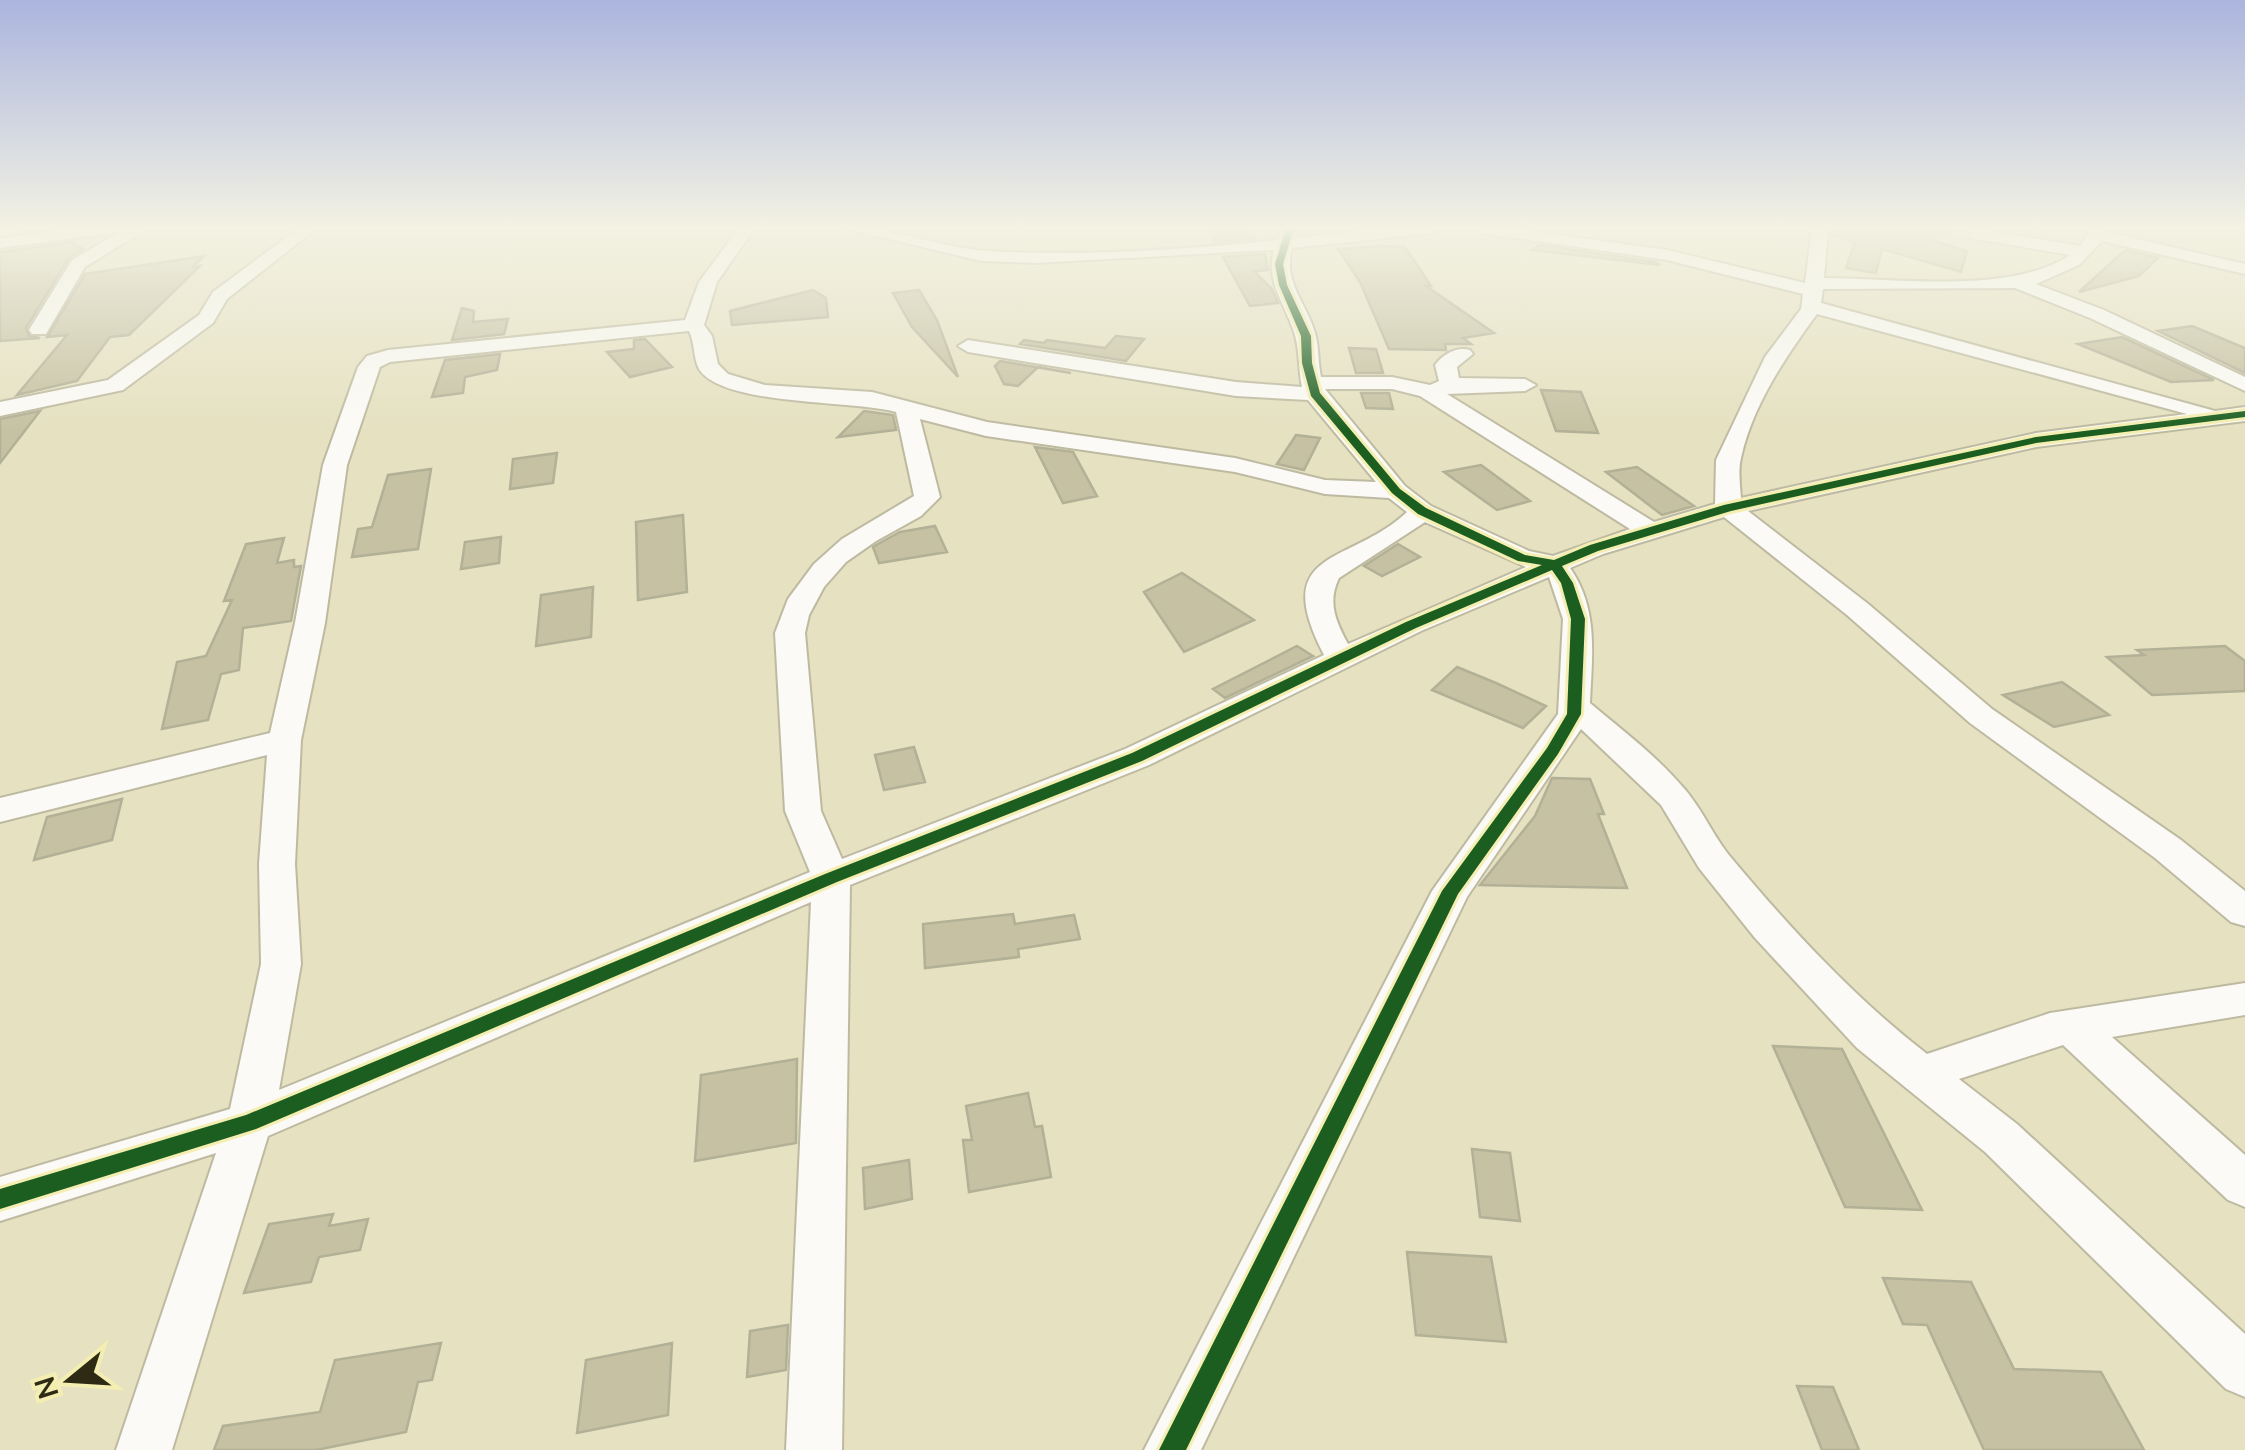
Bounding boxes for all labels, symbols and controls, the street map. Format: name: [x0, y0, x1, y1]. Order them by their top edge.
north arrow: [20, 1330, 120, 1430]
text: N: [26, 1372, 66, 1403]

